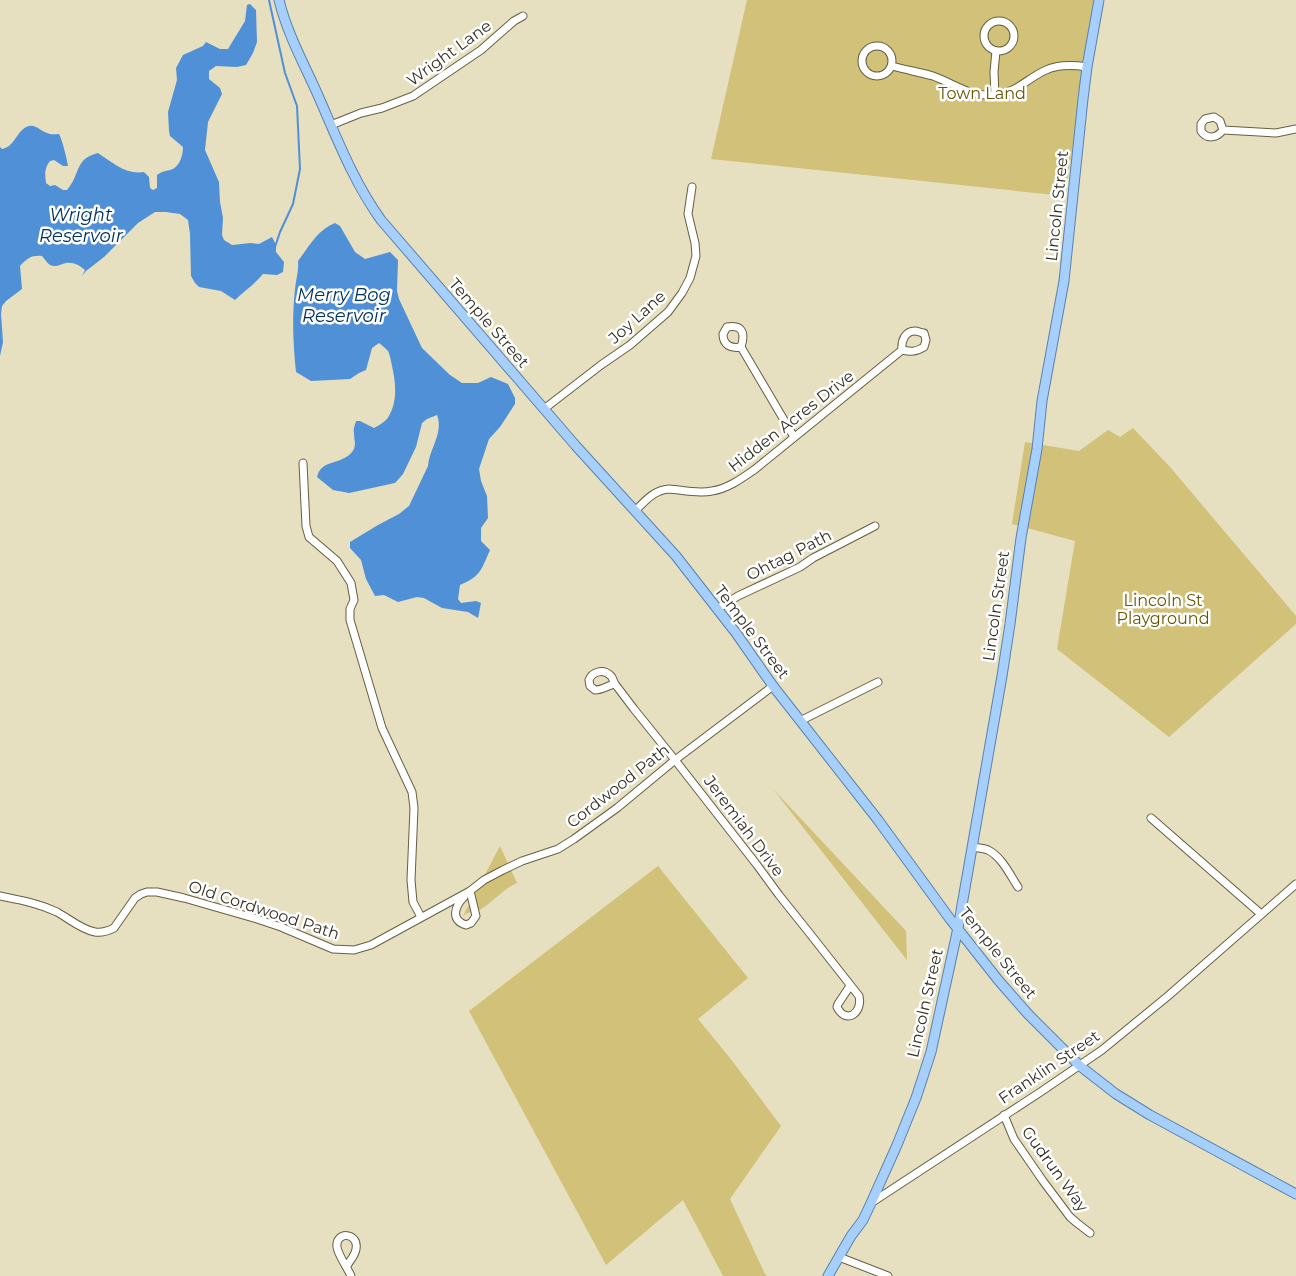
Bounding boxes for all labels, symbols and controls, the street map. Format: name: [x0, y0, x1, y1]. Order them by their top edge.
street label: Wright Lane: [403, 16, 495, 90]
park label: Town Land: [938, 84, 1026, 103]
street label: Lincoln Street: [1042, 149, 1072, 262]
water label: Wright Reservoir: [39, 204, 124, 247]
street label: Temple Street: [445, 274, 533, 372]
water label: Merry Bog Reservoir: [297, 284, 391, 327]
street label: Joy Lane: [604, 287, 669, 348]
street label: Hidden Acres Drive: [725, 366, 857, 476]
street label: Ohtag Path: [743, 525, 835, 585]
street label: Lincoln Street: [979, 549, 1013, 662]
street label: Temple Street: [711, 581, 794, 683]
park label: Lincoln St Playground: [1117, 591, 1209, 628]
street label: Cordwood Path: [563, 740, 673, 832]
street label: Jeremiah Drive: [699, 771, 788, 880]
street label: Old Cordwood Path: [186, 877, 342, 943]
street label: Temple Street: [955, 903, 1041, 1003]
street label: Lincoln Street: [903, 946, 947, 1059]
street label: Franklin Street: [995, 1026, 1103, 1108]
street label: Gudrun Way: [1018, 1123, 1093, 1216]

